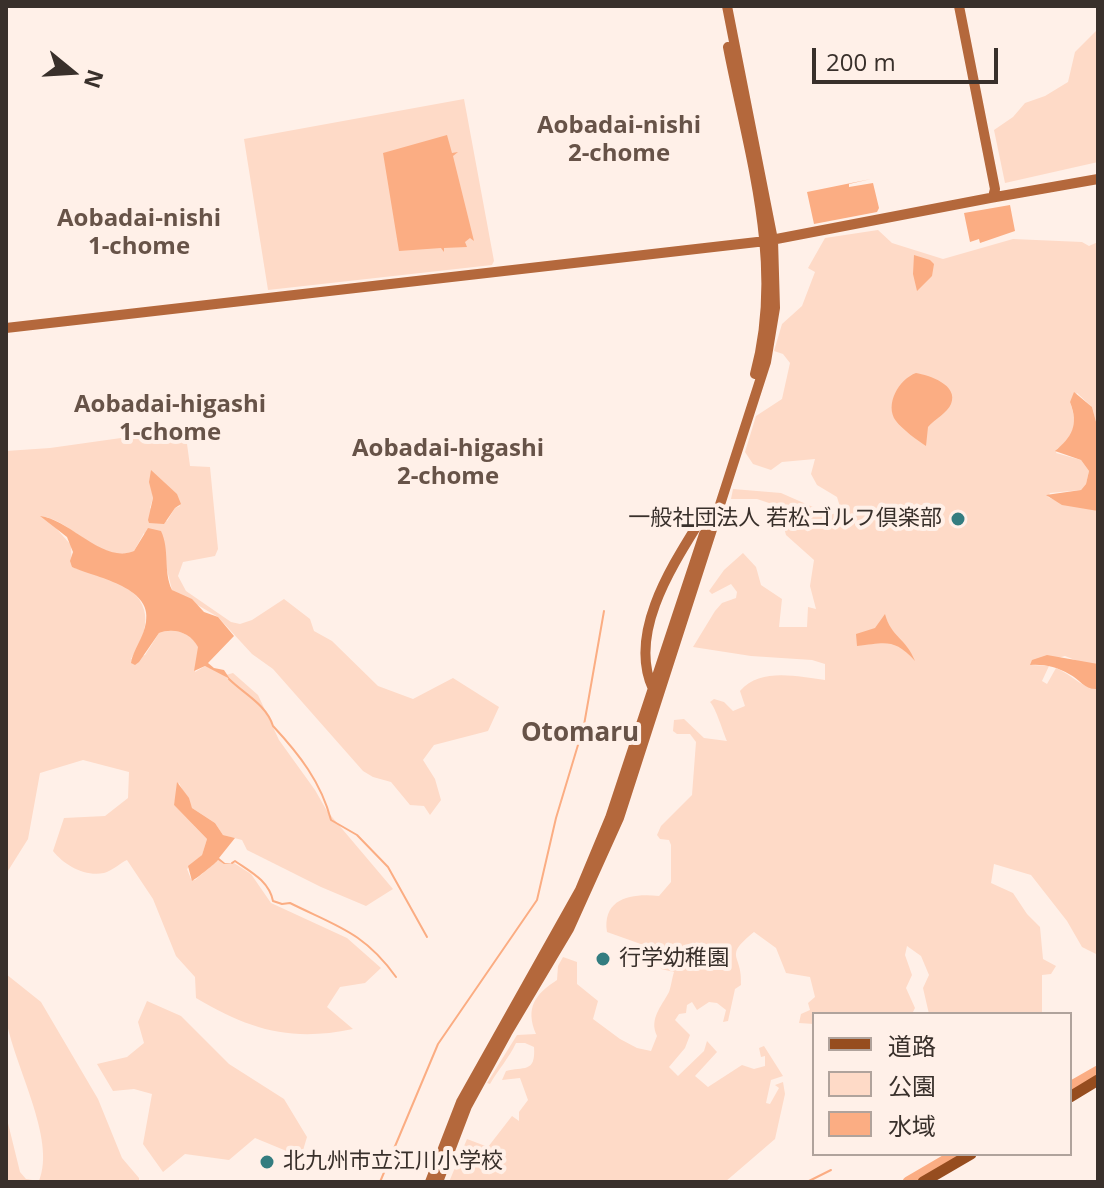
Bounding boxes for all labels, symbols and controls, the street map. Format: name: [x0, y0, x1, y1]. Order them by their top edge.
north arrow: [32, 32, 112, 112]
scale bar: [816, 32, 1002, 82]
text: 200 m: [826, 45, 896, 78]
text: N: [78, 66, 112, 93]
district label: Aobadai-nishi 2-chome: [537, 112, 701, 168]
district label: Aobadai-nishi 1-chome: [57, 205, 221, 261]
district label: Aobadai-higashi 1-chome: [74, 391, 266, 447]
district label: Aobadai-higashi 2-chome: [352, 435, 544, 491]
place label: 一般社団法人 若松ゴルフ倶楽部: [628, 506, 942, 532]
marker: 一般社団法人 若松ゴルフ倶楽部: [949, 510, 967, 528]
district label: Otomaru: [521, 718, 639, 750]
place label: 行学幼稚園: [619, 946, 729, 972]
marker: 行学幼稚園: [594, 950, 612, 968]
legend: [812, 1012, 1072, 1156]
text: 道路: [888, 1029, 936, 1062]
text: 公園: [888, 1069, 936, 1102]
text: 水域: [888, 1109, 936, 1142]
place label: 北九州市立江川小学校: [283, 1149, 503, 1175]
marker: 北九州市立江川小学校: [258, 1153, 276, 1171]

